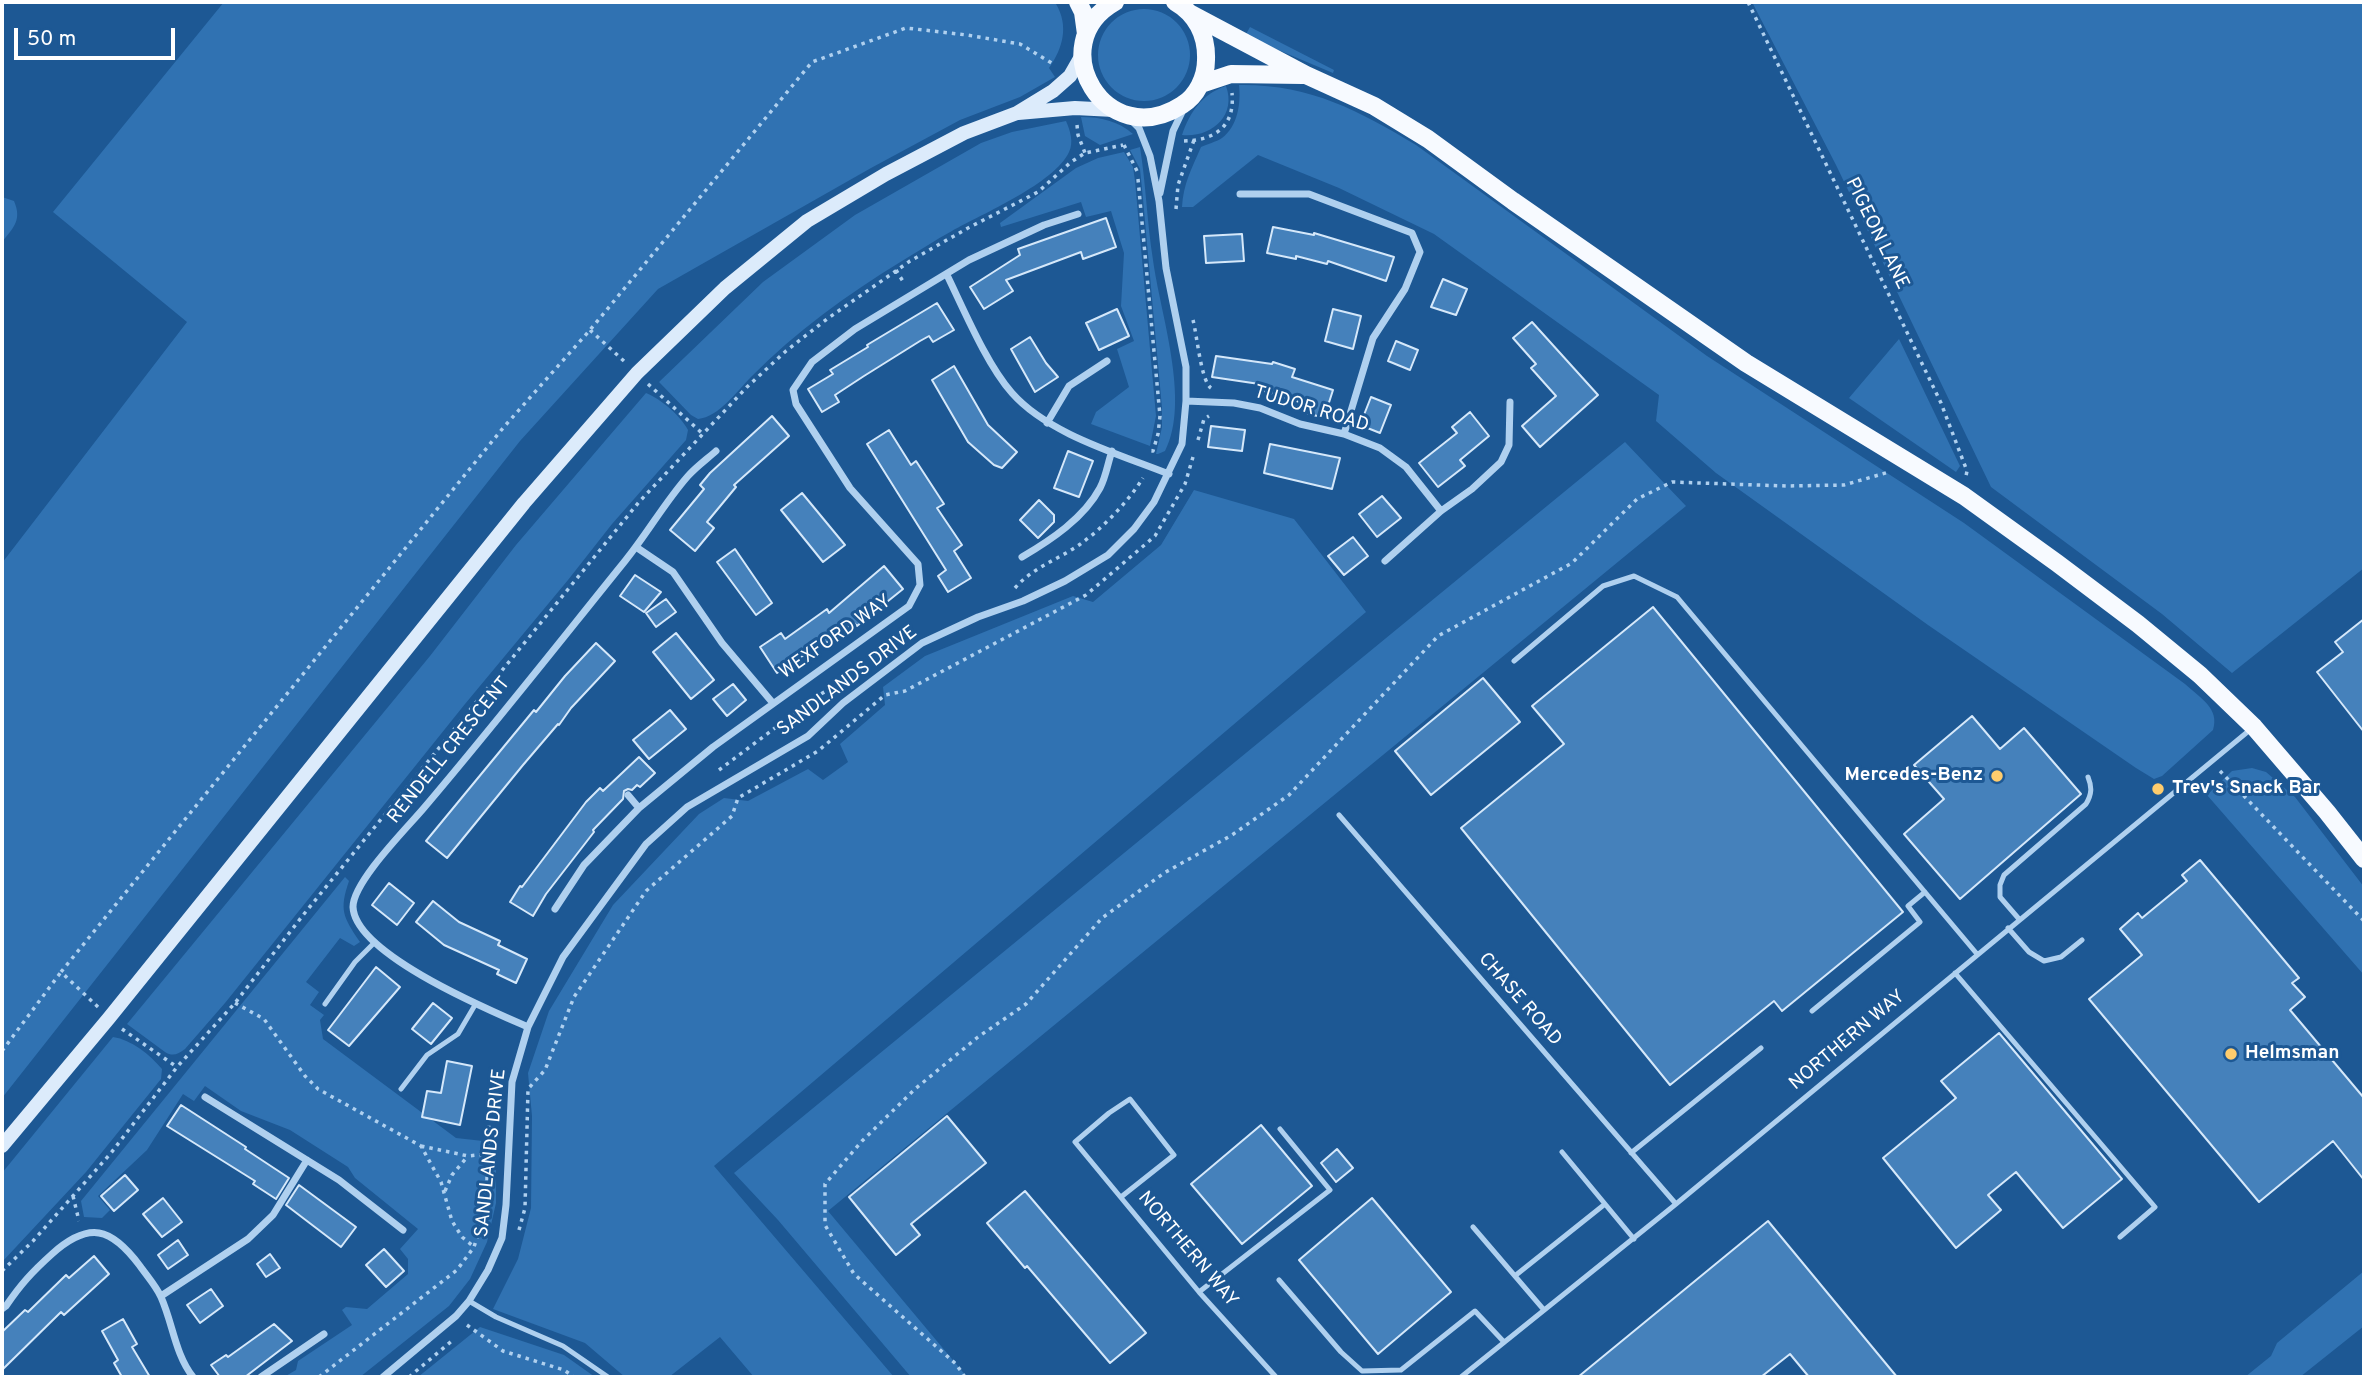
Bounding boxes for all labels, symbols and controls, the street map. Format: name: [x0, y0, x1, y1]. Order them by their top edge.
scale bar: [18, 14, 178, 58]
text: 50 m: [27, 26, 76, 53]
street label: PIGEON LANE: [1839, 174, 1913, 294]
street label: TUDOR ROAD: [1251, 382, 1371, 438]
street label: WEXFORD WAY: [776, 591, 896, 685]
street label: SANDLANDS DRIVE: [773, 622, 923, 742]
street label: RENDELL CRESCENT: [384, 673, 516, 829]
place label: Mercedes-Benz: [1844, 765, 1983, 787]
marker: Mercedes-Benz: [1989, 768, 2005, 784]
place label: Trev's Snack Bar: [2172, 778, 2320, 800]
marker: Trev's Snack Bar: [2150, 781, 2166, 797]
street label: CHASE ROAD: [1472, 949, 1566, 1051]
street label: NORTHERN WAY: [1786, 986, 1910, 1096]
place label: Helmsman: [2245, 1043, 2339, 1065]
marker: Helmsman: [2223, 1046, 2239, 1062]
street label: SANDLANDS DRIVE: [472, 1068, 512, 1238]
street label: NORTHERN WAY: [1132, 1188, 1242, 1312]

